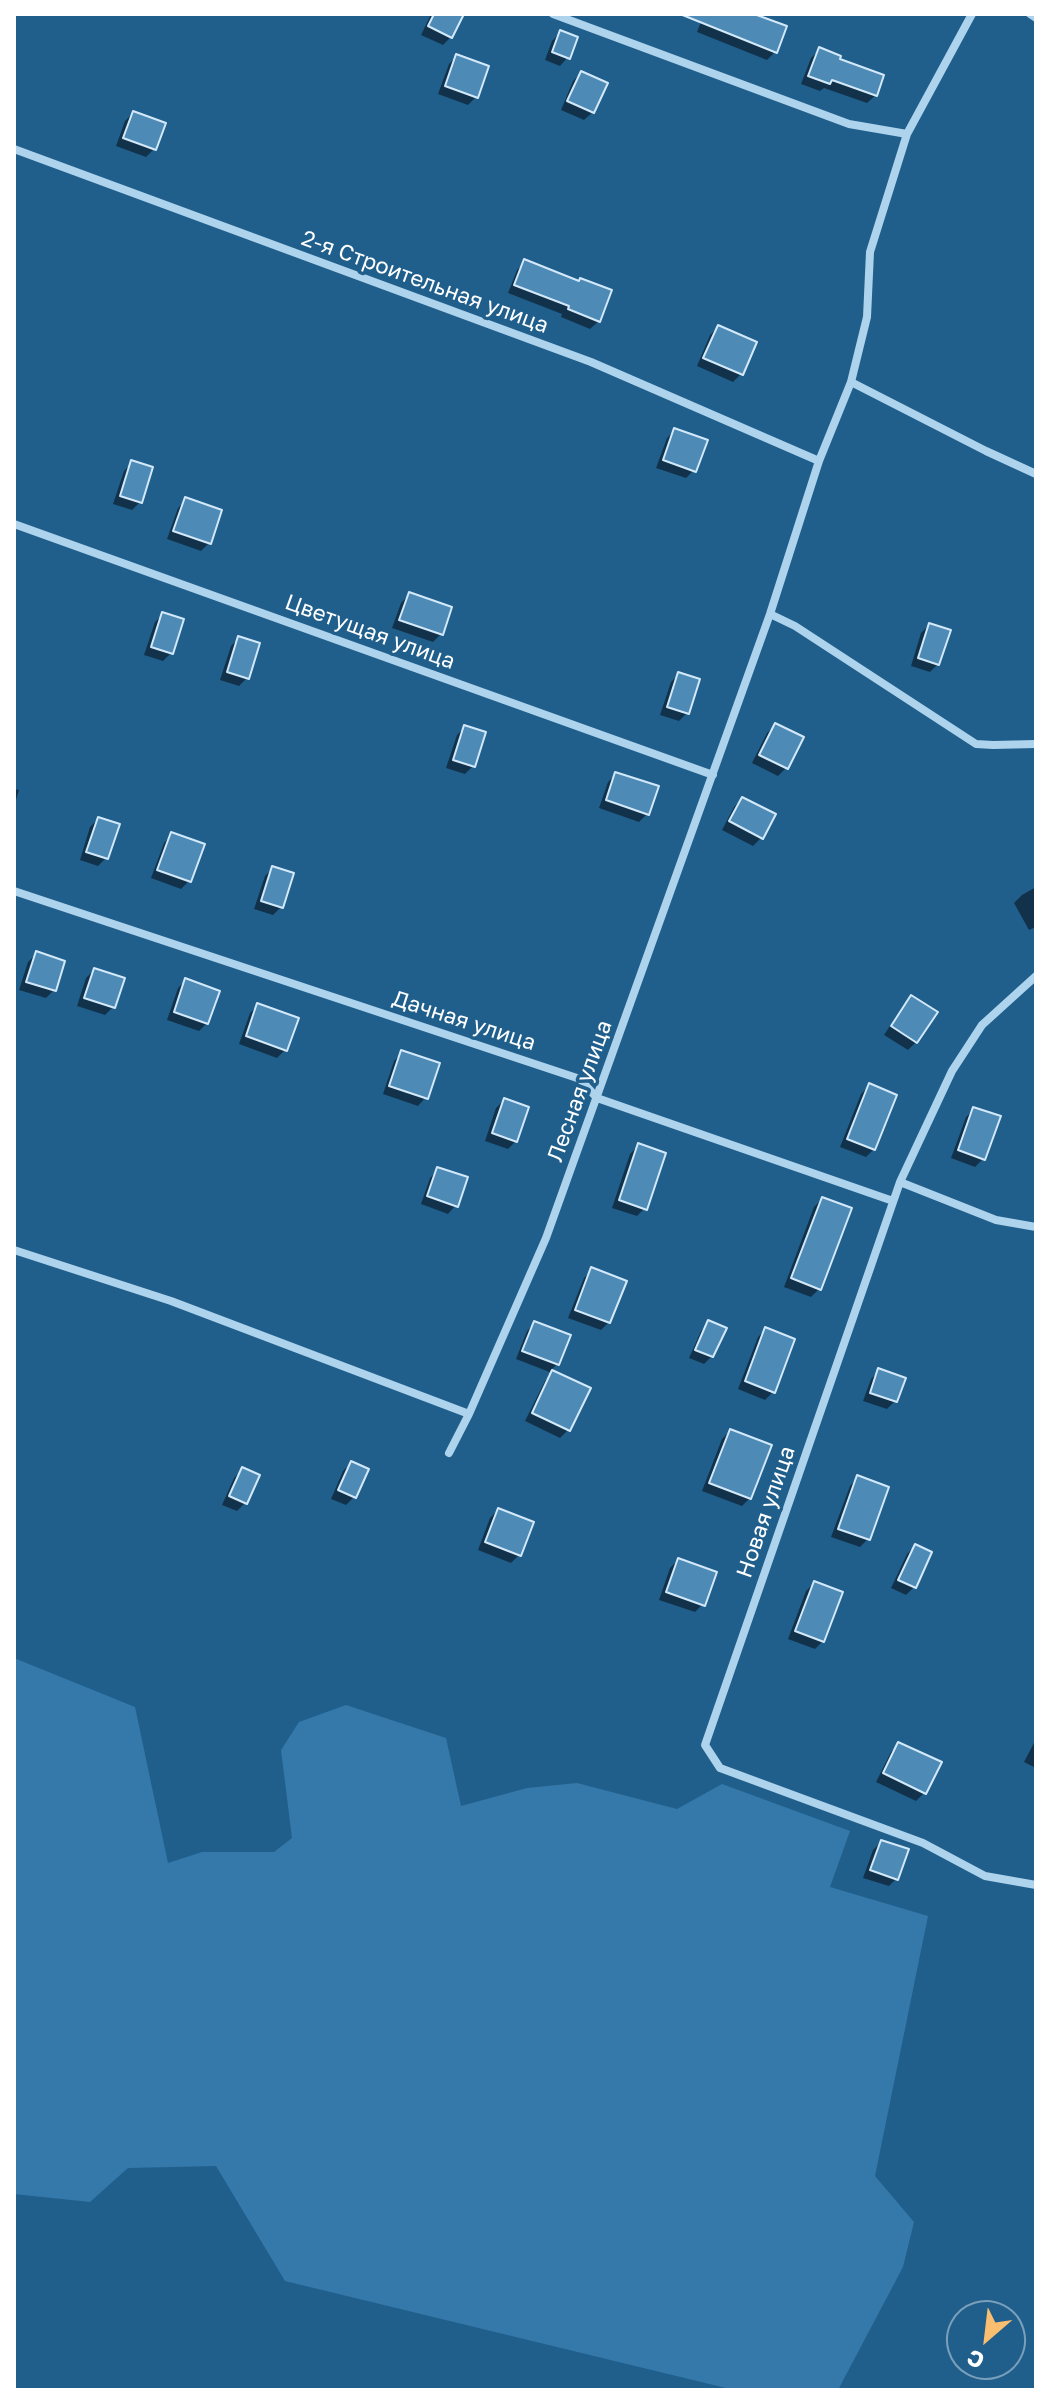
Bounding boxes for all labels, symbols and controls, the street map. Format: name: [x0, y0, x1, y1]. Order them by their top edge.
street label: 2-я Строительная улица: [298, 225, 552, 339]
street label: Цветущая улица: [281, 589, 459, 675]
street label: Дачная улица: [389, 985, 539, 1057]
street label: Лесная улица: [542, 1017, 618, 1165]
street label: Новая улица: [731, 1443, 801, 1581]
north arrow: [946, 2300, 1026, 2380]
text: С: [962, 2344, 989, 2375]

